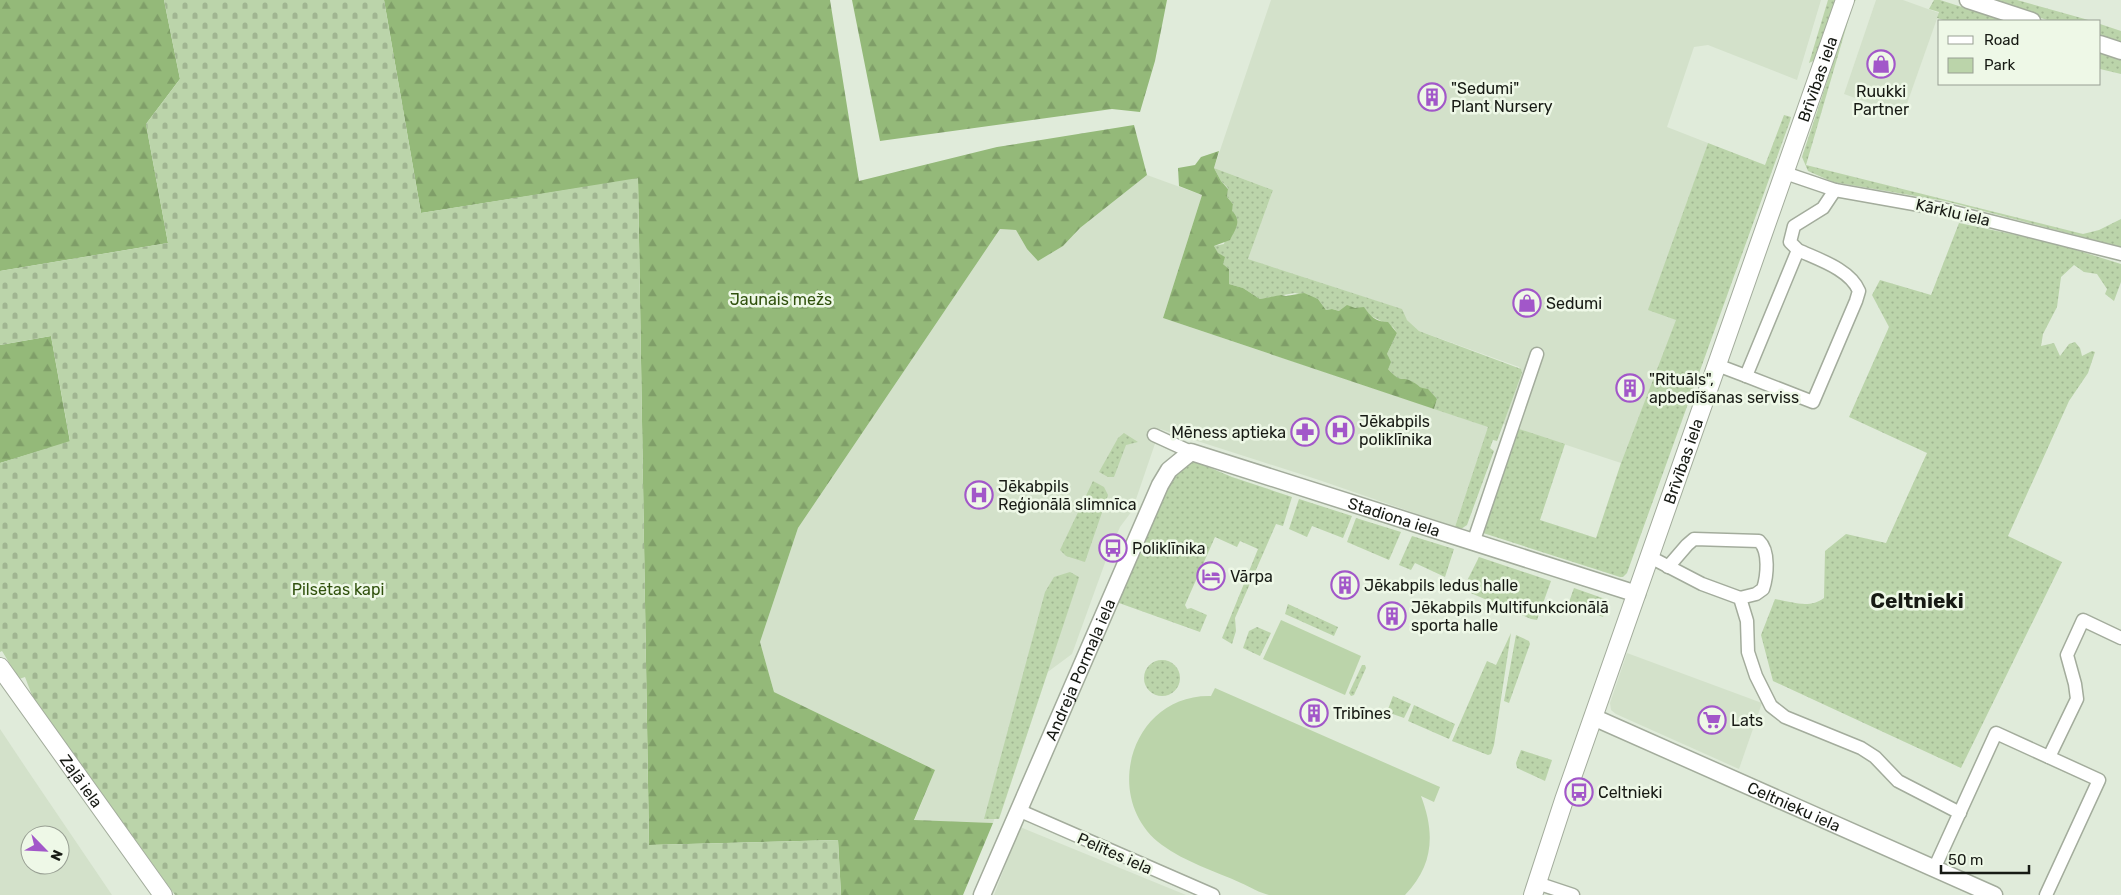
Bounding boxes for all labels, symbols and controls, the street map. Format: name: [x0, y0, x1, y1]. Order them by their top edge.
legend: [1938, 20, 2101, 85]
text: Road: [1984, 31, 2020, 49]
street label: Brīvības iela: [1794, 34, 1841, 125]
shop icon: Ruukki Partner: [1866, 49, 1896, 79]
text: Park: [1984, 56, 2015, 74]
place label: "Sedumi" Plant Nursery: [1451, 79, 1553, 116]
building icon: "Sedumi" Plant Nursery: [1417, 82, 1447, 112]
place label: Ruukki Partner: [1853, 82, 1909, 119]
street label: Kārklu iela: [1914, 195, 1992, 230]
shop icon: Sedumi: [1512, 288, 1542, 318]
park label: Jaunais mežs: [730, 290, 832, 309]
place label: Sedumi: [1546, 294, 1602, 313]
place label: "Rituāls", apbedīšanas serviss: [1649, 370, 1799, 407]
building icon: "Rituāls", apbedīšanas serviss: [1615, 373, 1645, 403]
place label: Jēkabpils poliklīnika: [1359, 412, 1432, 449]
hospital icon: Jēkabpils poliklīnika: [1325, 415, 1355, 445]
street label: Brīvības iela: [1660, 416, 1707, 507]
pharmacy icon: Mēness aptieka: [1290, 417, 1320, 447]
place label: Mēness aptieka: [1171, 423, 1286, 442]
place label: Jēkabpils Reģionālā slimnīca: [998, 477, 1137, 514]
hospital icon: Jēkabpils Reģionālā slimnīca: [964, 480, 994, 510]
street label: Stadiona iela: [1345, 494, 1442, 541]
bus stop icon: Poliklīnika: [1098, 533, 1128, 563]
place label: Poliklīnika: [1132, 539, 1206, 558]
hotel icon: Vārpa: [1196, 561, 1226, 591]
place label: Vārpa: [1230, 567, 1273, 586]
building icon: Jēkabpils ledus halle: [1330, 570, 1360, 600]
place label: Jēkabpils ledus halle: [1364, 576, 1518, 595]
park label: Pilsētas kapi: [292, 580, 384, 599]
district label: Celtnieki: [1870, 588, 1964, 613]
street label: Andreja Pormaļa iela: [1041, 596, 1120, 743]
place label: Jēkabpils Multifunkcionālā sporta halle: [1411, 598, 1609, 635]
building icon: Jēkabpils Multifunkcionālā sporta halle: [1377, 601, 1407, 631]
building icon: Tribīnes: [1299, 698, 1329, 728]
place label: Tribīnes: [1333, 704, 1391, 723]
supermarket icon: Lats: [1697, 705, 1727, 735]
place label: Lats: [1731, 711, 1763, 730]
street label: Zaļā iela: [56, 751, 106, 811]
bus stop icon: Celtnieki: [1564, 777, 1594, 807]
street label: Celtnieku iela: [1744, 778, 1843, 836]
place label: Celtnieki: [1598, 783, 1662, 802]
north arrow: [20, 825, 70, 875]
street label: Pelītes iela: [1074, 829, 1155, 878]
scale bar: [1941, 842, 2028, 874]
text: N: [47, 847, 66, 863]
text: 50 m: [1948, 851, 1983, 869]

